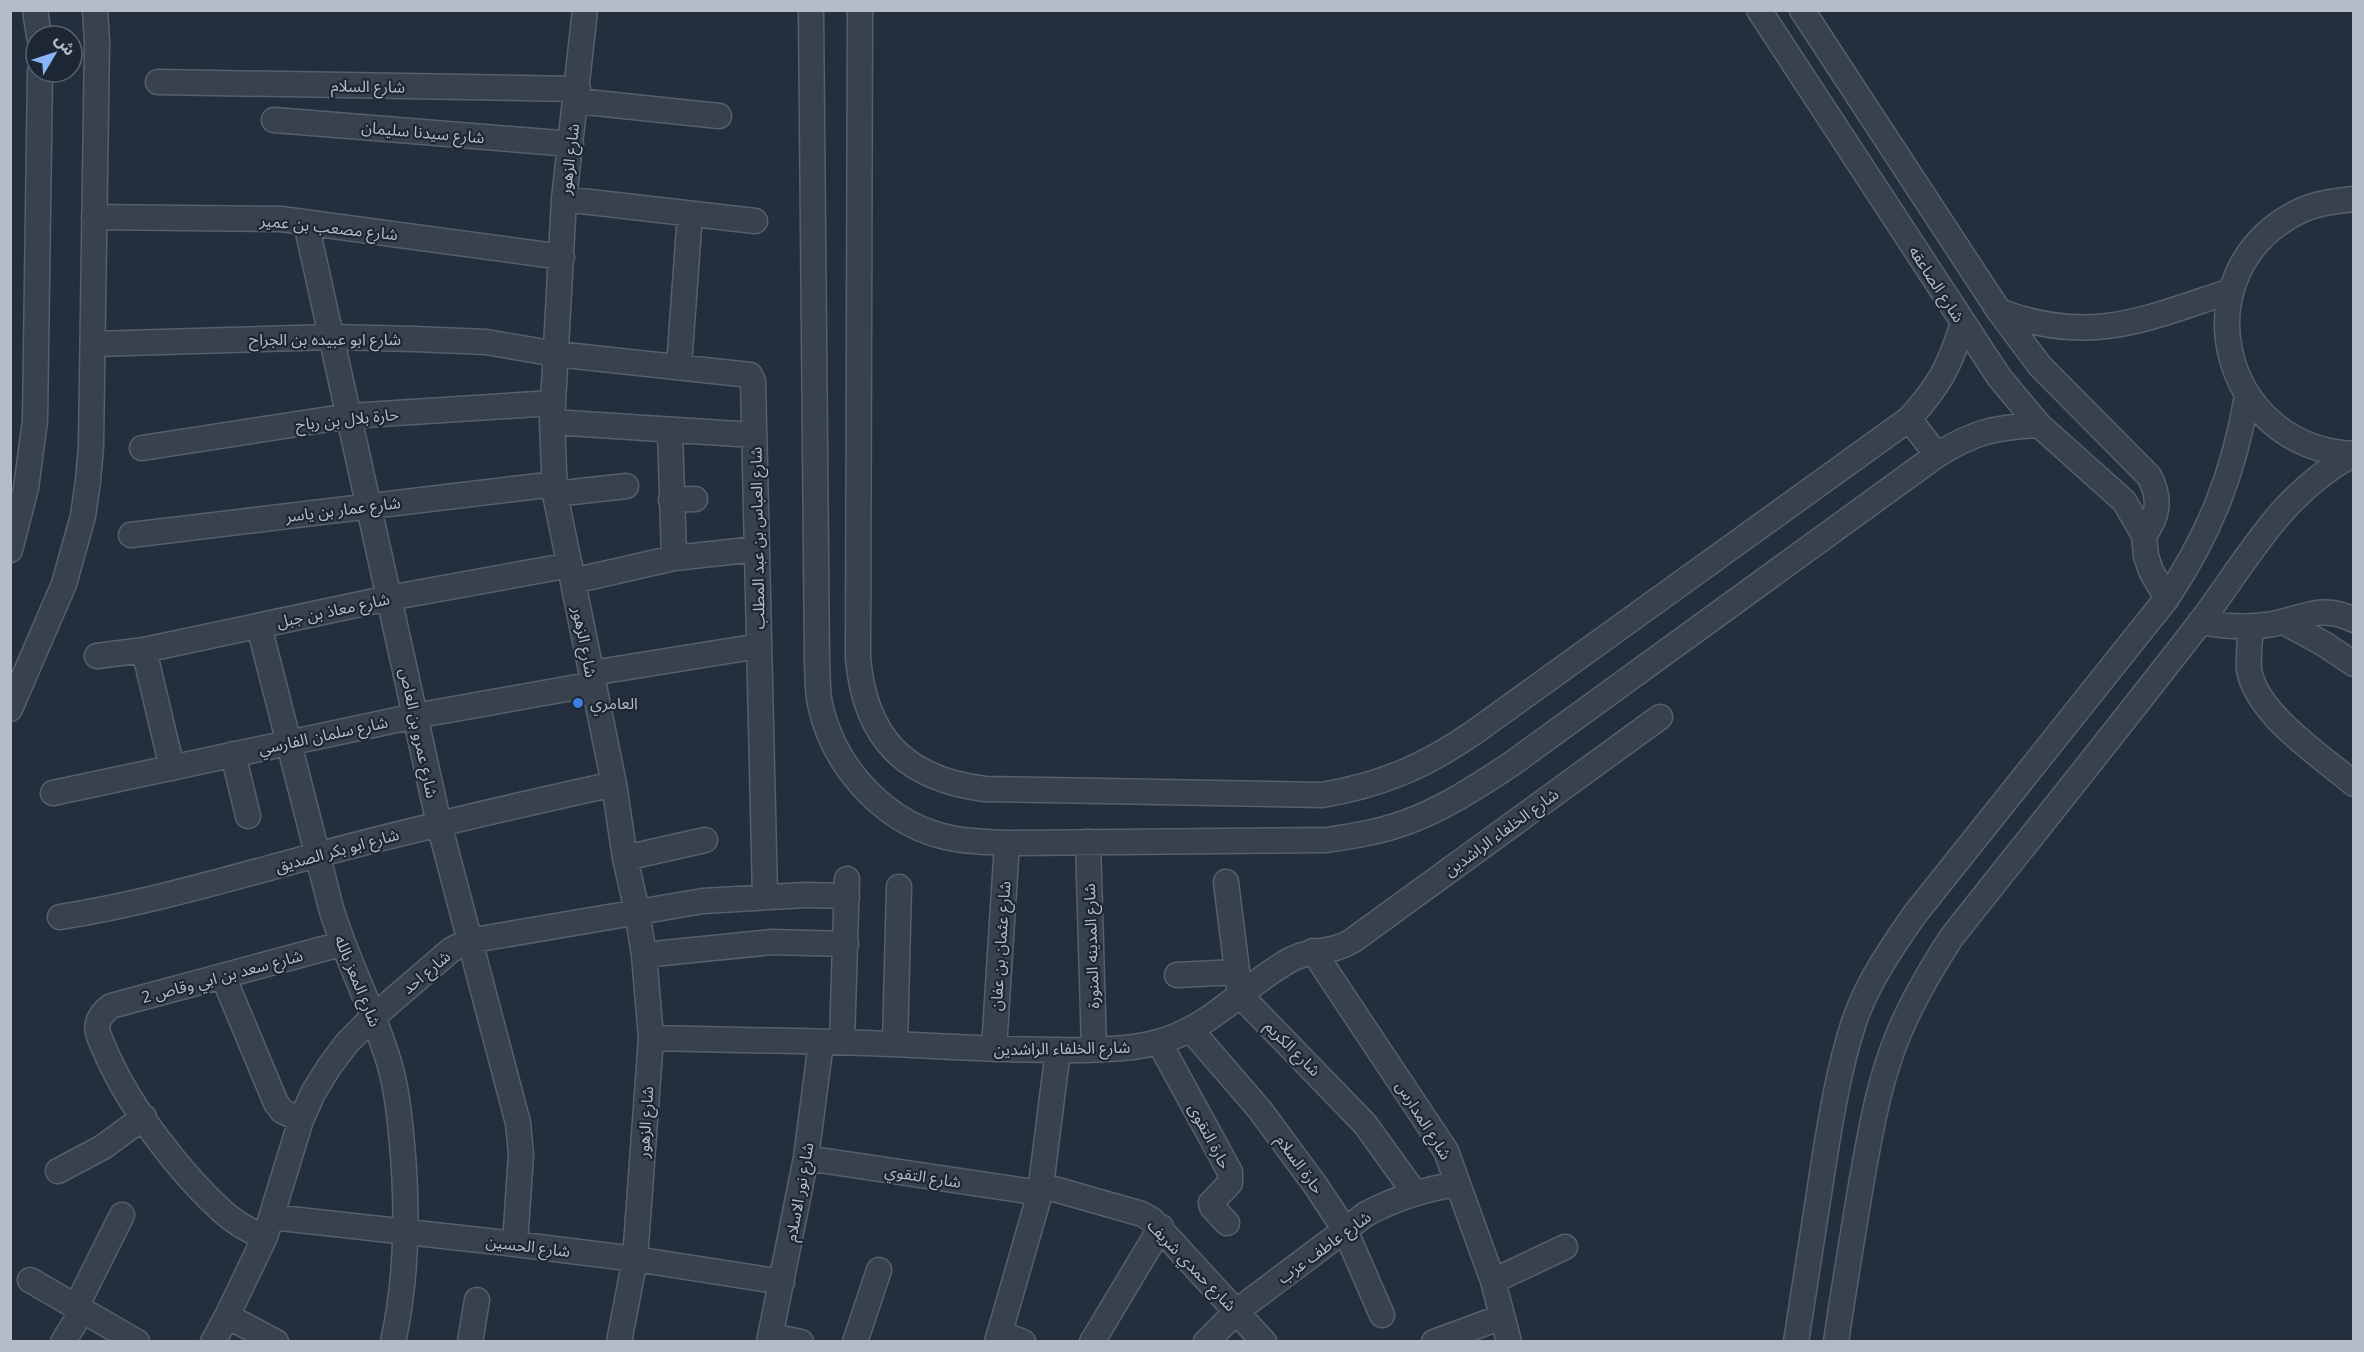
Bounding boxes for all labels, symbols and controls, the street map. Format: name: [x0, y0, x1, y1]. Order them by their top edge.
north arrow: [24, 24, 84, 84]
text: ش: [50, 29, 81, 60]
street label: شارع السلام: [331, 74, 405, 100]
street label: شارع سيدنا سليمان: [360, 116, 486, 150]
street label: شارع الزهور: [554, 122, 586, 197]
street label: شارع مصعب بن عمير: [258, 209, 399, 247]
street label: شارع الصاعقه: [1902, 242, 1970, 328]
street label: شارع ابو عبيده بن الجراح: [249, 328, 401, 352]
street label: حارة بلال بن رباح: [294, 403, 400, 437]
street label: شارع العباس بن عبد المطلب: [744, 447, 772, 629]
street label: شارع عمار بن ياسر: [283, 491, 402, 529]
street label: شارع معاذ بن جبل: [274, 587, 392, 635]
street label: شارع الزهور: [565, 604, 603, 680]
street label: شارع عمرو بن العاص: [393, 666, 444, 800]
place label: العامري: [590, 692, 638, 716]
marker: العامري: [571, 696, 585, 710]
street label: شارع سلمان الفارسي: [256, 711, 390, 761]
street label: شارع الخلفاء الراشدين: [1439, 783, 1564, 883]
street label: شارع ابو بكر الصديق: [273, 823, 402, 879]
street label: شارع عثمان بن عفان: [984, 880, 1018, 1012]
street label: شارع المدينه المنورة: [1078, 883, 1106, 1009]
street label: شارع المعز بالله: [328, 932, 386, 1031]
street label: شارع سعد بن ابي وقاص 2: [139, 944, 306, 1010]
street label: شارع احد: [397, 945, 456, 1000]
street label: شارع الكريم: [1259, 1015, 1326, 1082]
street label: شارع الخلفاء الراشدين: [993, 1036, 1131, 1062]
street label: شارع المدارس: [1389, 1076, 1457, 1165]
street label: شارع الزهور: [631, 1086, 660, 1160]
street label: حارة التقوى: [1183, 1099, 1237, 1173]
street label: حارة السلام: [1269, 1130, 1329, 1199]
street label: شارع نور الاسلام: [779, 1141, 821, 1244]
street label: شارع التقوي: [883, 1159, 963, 1195]
street label: شارع عاطف عزب: [1273, 1206, 1376, 1290]
street label: شارع حمدي شريف: [1141, 1214, 1241, 1317]
street label: شارع الحسين: [484, 1230, 571, 1264]

